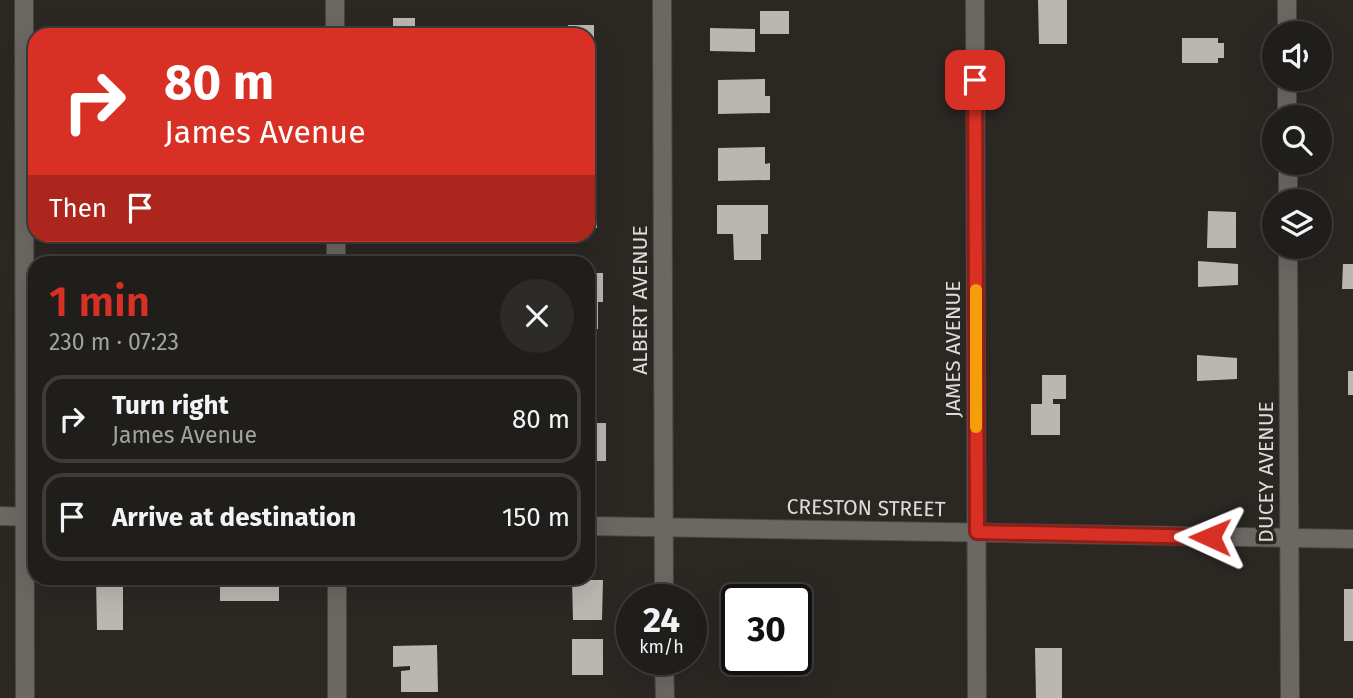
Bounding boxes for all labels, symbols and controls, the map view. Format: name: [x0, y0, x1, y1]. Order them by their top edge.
map controls: [1262, 21, 1332, 259]
button: sound: [1262, 21, 1332, 91]
pin: [945, 50, 1005, 110]
text: 80 m: [164, 53, 274, 112]
icon: right: [49, 56, 140, 147]
icon: arrive: [956, 61, 994, 99]
button: search: [1262, 105, 1332, 175]
text: James Avenue: [164, 113, 366, 151]
icon: arrive: [121, 189, 159, 227]
button: layers: [1262, 189, 1332, 259]
text: Then: [49, 193, 107, 224]
street label: ALBERT AVENUE: [627, 225, 653, 375]
text: 1 min: [49, 277, 150, 327]
button: close: [500, 279, 574, 353]
street label: JAMES AVENUE: [940, 281, 966, 417]
text: 230 m · 07:23: [49, 328, 179, 356]
text: Turn right: [112, 390, 229, 421]
icon: right: [53, 400, 91, 438]
street label: DUCEY AVENUE: [1253, 401, 1279, 543]
text: 80 m: [512, 404, 570, 435]
text: James Avenue: [112, 421, 257, 449]
street label: CRESTON STREET: [786, 494, 946, 522]
icon: arrive: [53, 498, 91, 536]
position arrow: [1173, 500, 1247, 574]
text: Arrive at destination: [112, 502, 356, 533]
text: 150 m: [502, 502, 570, 533]
speed limit sign: 30: [721, 584, 812, 675]
text: 24: [643, 599, 680, 641]
text: km/h: [639, 636, 684, 658]

